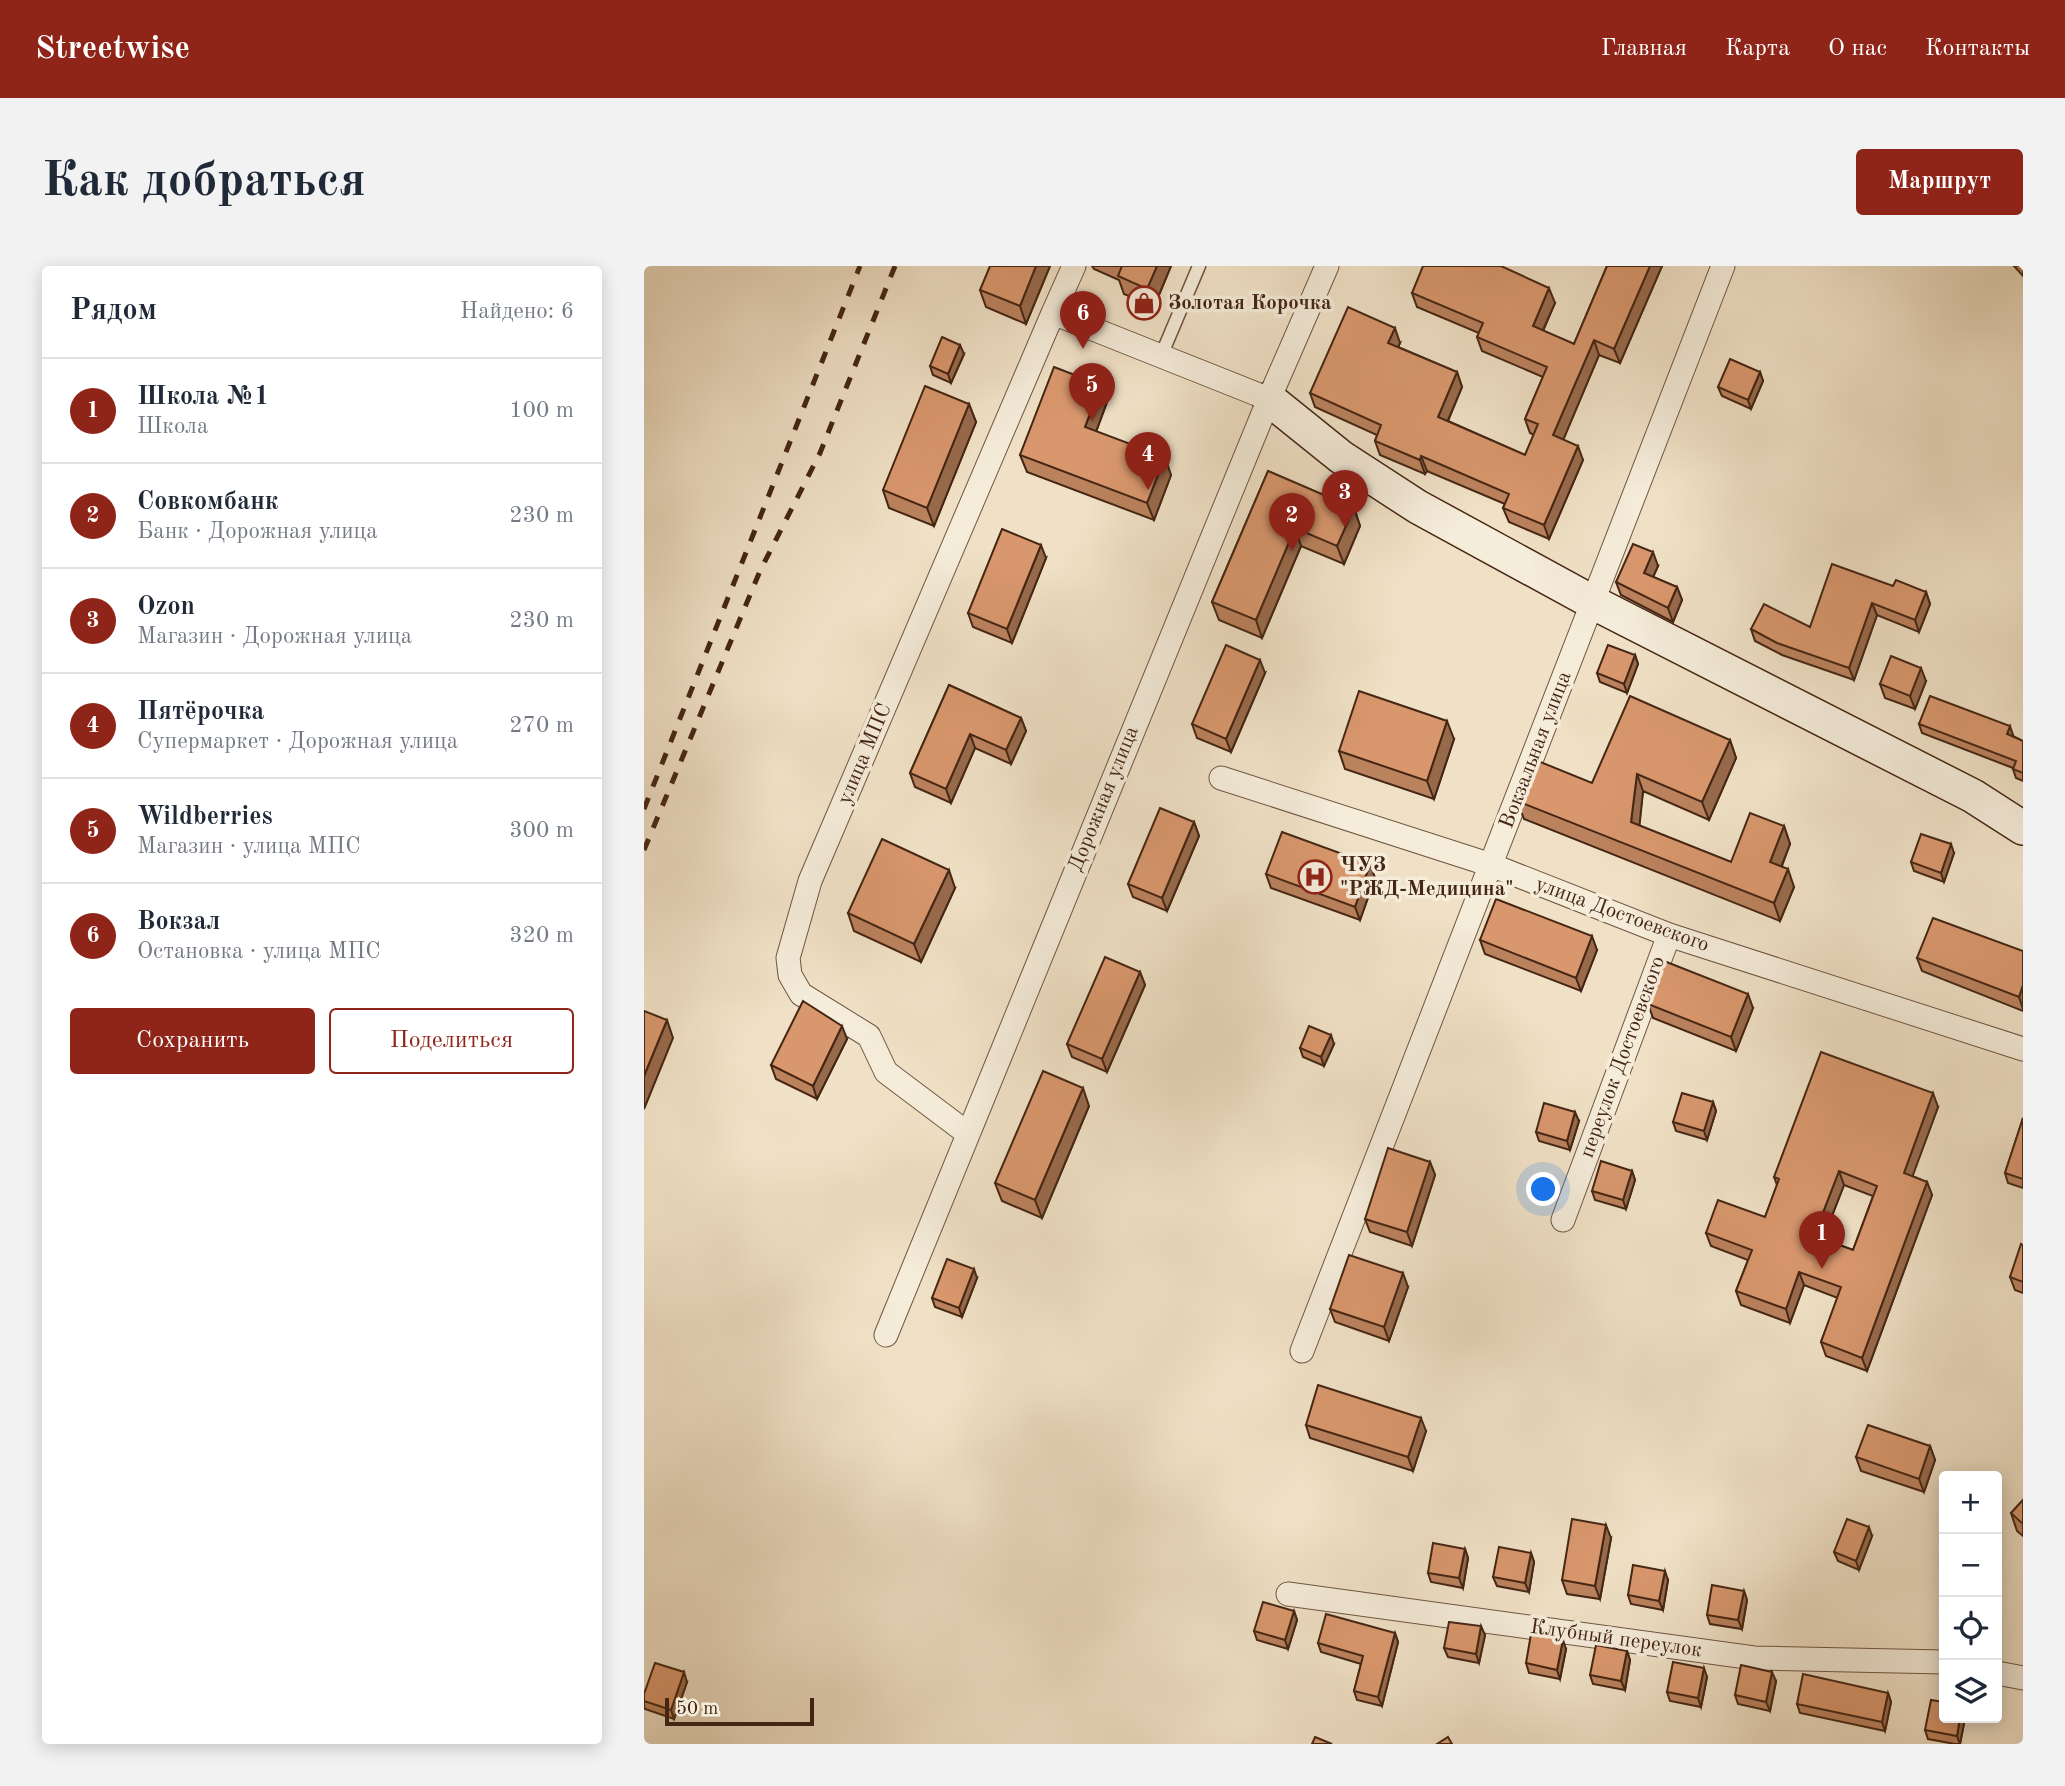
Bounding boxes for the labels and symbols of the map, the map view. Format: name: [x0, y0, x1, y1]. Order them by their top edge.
shop icon: Золотая Корочка: [1125, 284, 1163, 322]
pin: 6: [1060, 291, 1106, 349]
place label: Золотая Корочка: [1168, 293, 1332, 314]
pin: 5: [1069, 363, 1115, 421]
pin: 4: [1125, 432, 1171, 490]
pin: 3: [1322, 470, 1368, 528]
pin: 2: [1269, 493, 1315, 551]
street label: Вокзальная улица: [1496, 668, 1576, 832]
street label: улица МПС: [834, 700, 896, 808]
street label: Дорожная улица: [1065, 723, 1143, 875]
place label: ЧУЗ "РЖД-Медицина": [1340, 855, 1514, 900]
hospital icon: ЧУЗ "РЖД-Медицина": [1296, 858, 1334, 896]
street label: улица Достоевского: [1532, 874, 1712, 956]
street label: переулок Достоевского: [1577, 953, 1669, 1161]
your location: [1526, 1172, 1560, 1206]
pin: 1: [1799, 1211, 1845, 1269]
street label: Клубный переулок: [1529, 1617, 1704, 1662]
scale bar: [665, 1695, 814, 1727]

